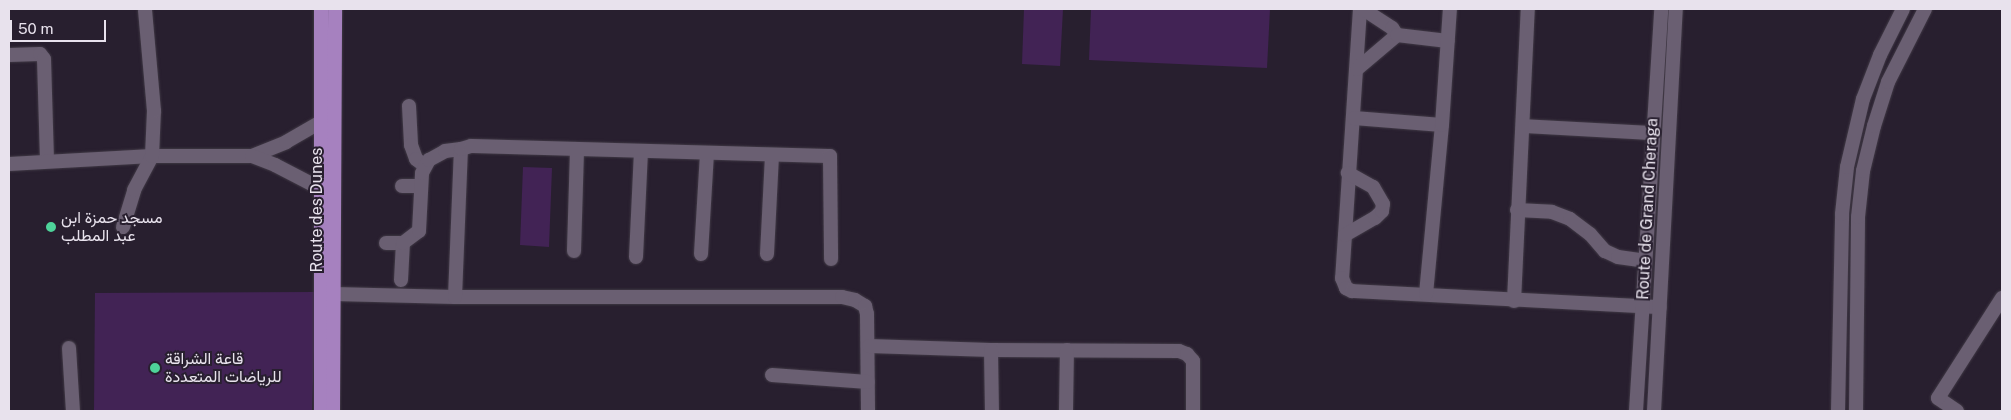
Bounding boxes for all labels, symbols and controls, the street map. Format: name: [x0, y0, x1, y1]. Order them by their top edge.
scale bar: [12, 10, 109, 42]
text: 50 m: [18, 20, 53, 37]
street label: Route de Grand Cheraga: [1634, 118, 1662, 300]
street label: Route des Dunes: [307, 147, 327, 273]
place label: مسجد حمزة ابن عبد المطلب: [61, 208, 162, 246]
marker: مسجد حمزة ابن عبد المطلب: [45, 221, 57, 233]
place label: قاعة الشراقة للرياضات المتعددة: [165, 349, 281, 387]
marker: قاعة الشراقة للرياضات المتعددة: [149, 362, 161, 374]

